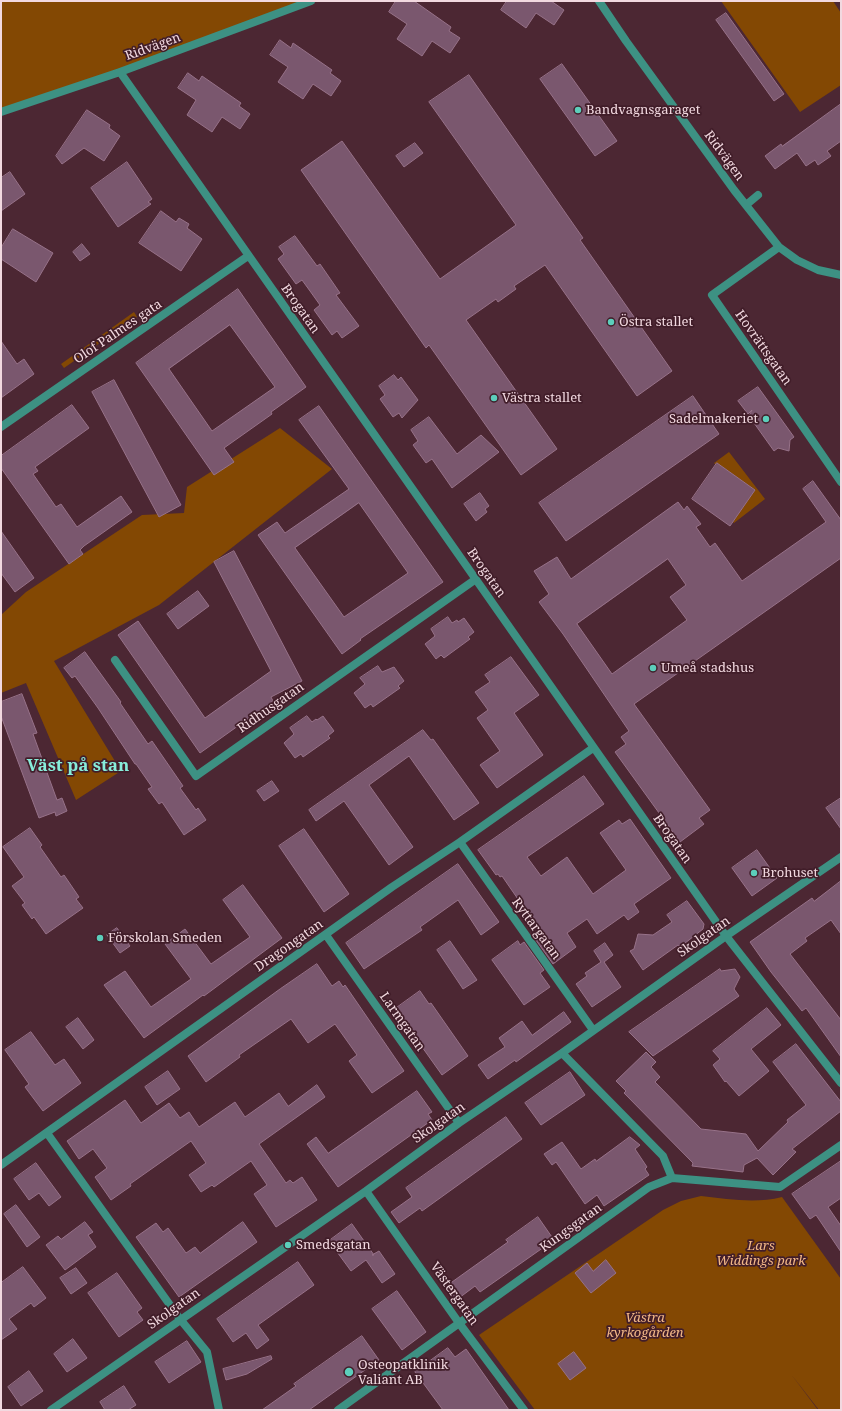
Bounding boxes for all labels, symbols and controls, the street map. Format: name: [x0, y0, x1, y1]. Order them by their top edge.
street label: Ridvägen: [123, 30, 183, 64]
place label: Bandvagnsgaraget: [586, 102, 700, 118]
marker: Bandvagnsgaraget: [573, 105, 583, 115]
street label: Ridvägen: [701, 128, 747, 184]
street label: Brogatan: [277, 281, 323, 337]
street label: Olof Palmes gata: [71, 297, 165, 367]
street label: Hovrättsgatan: [731, 307, 795, 389]
place label: Östra stallet: [619, 314, 693, 330]
marker: Östra stallet: [606, 317, 616, 327]
place label: Västra stallet: [502, 390, 582, 406]
marker: Västra stallet: [489, 393, 499, 403]
place label: Sadelmakeriet: [669, 411, 758, 427]
marker: Sadelmakeriet: [761, 414, 771, 424]
street label: Brogatan: [463, 545, 509, 601]
place label: Umeå stadshus: [661, 660, 754, 676]
marker: Umeå stadshus: [648, 663, 658, 673]
street label: Ridhusgatan: [235, 679, 307, 737]
district label: Väst på stan: [27, 756, 129, 776]
street label: Brogatan: [649, 811, 695, 867]
place label: Brohuset: [762, 865, 818, 881]
marker: Brohuset: [749, 868, 759, 878]
street label: Ryttargatan: [508, 895, 564, 963]
street label: Skolgatan: [675, 913, 733, 961]
street label: Dragongatan: [252, 917, 326, 975]
place label: Förskolan Smeden: [108, 930, 222, 946]
marker: Förskolan Smeden: [95, 933, 105, 943]
street label: Larmgatan: [376, 990, 428, 1054]
street label: Skolgatan: [410, 1099, 468, 1147]
street label: Kungsgatan: [537, 1200, 605, 1256]
place label: Smedsgatan: [296, 1237, 371, 1253]
park label: Lars Widdings park: [716, 1238, 806, 1269]
marker: Smedsgatan: [283, 1240, 293, 1250]
street label: Västergatan: [427, 1259, 481, 1329]
street label: Skolgatan: [145, 1285, 203, 1333]
park label: Västra kyrkogården: [606, 1310, 684, 1341]
place label: Osteopatklinik Valiant AB: [358, 1357, 448, 1388]
marker: Osteopatklinik Valiant AB: [343, 1366, 355, 1378]

